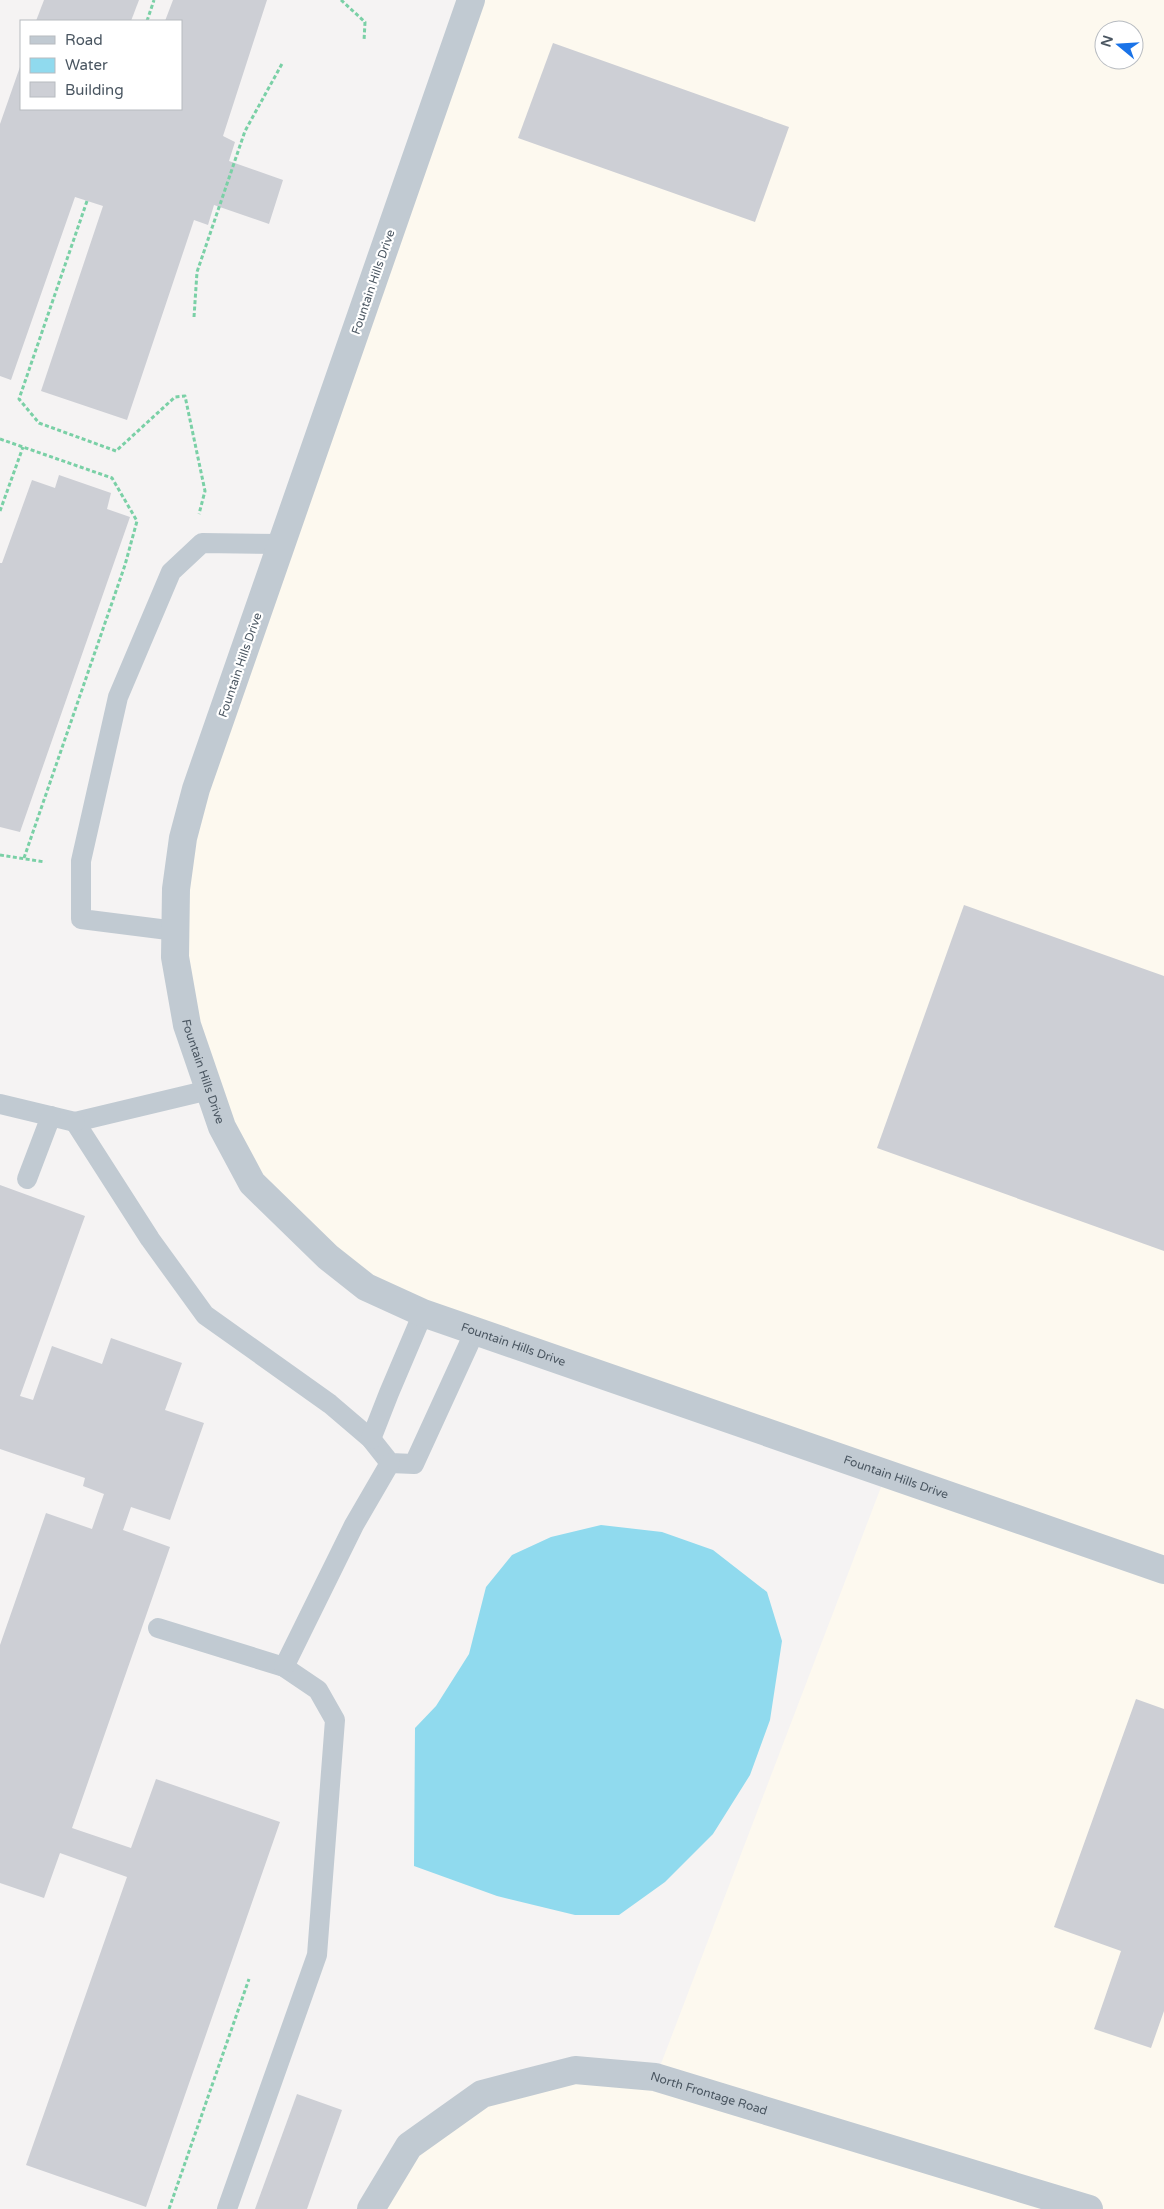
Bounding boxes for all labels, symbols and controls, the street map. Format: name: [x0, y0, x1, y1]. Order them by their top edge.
legend: [20, 20, 182, 110]
north arrow: [1094, 20, 1144, 70]
text: Road: [65, 31, 103, 49]
text: N: [1097, 33, 1117, 49]
text: Water: [65, 56, 108, 74]
text: Building: [65, 81, 124, 99]
street label: Fountain Hills Drive: [349, 228, 398, 336]
street label: Fountain Hills Drive: [216, 611, 265, 719]
street label: Fountain Hills Drive: [179, 1018, 227, 1126]
street label: Fountain Hills Drive: [459, 1320, 568, 1369]
street label: Fountain Hills Drive: [842, 1452, 950, 1502]
street label: North Frontage Road: [649, 2069, 769, 2118]

